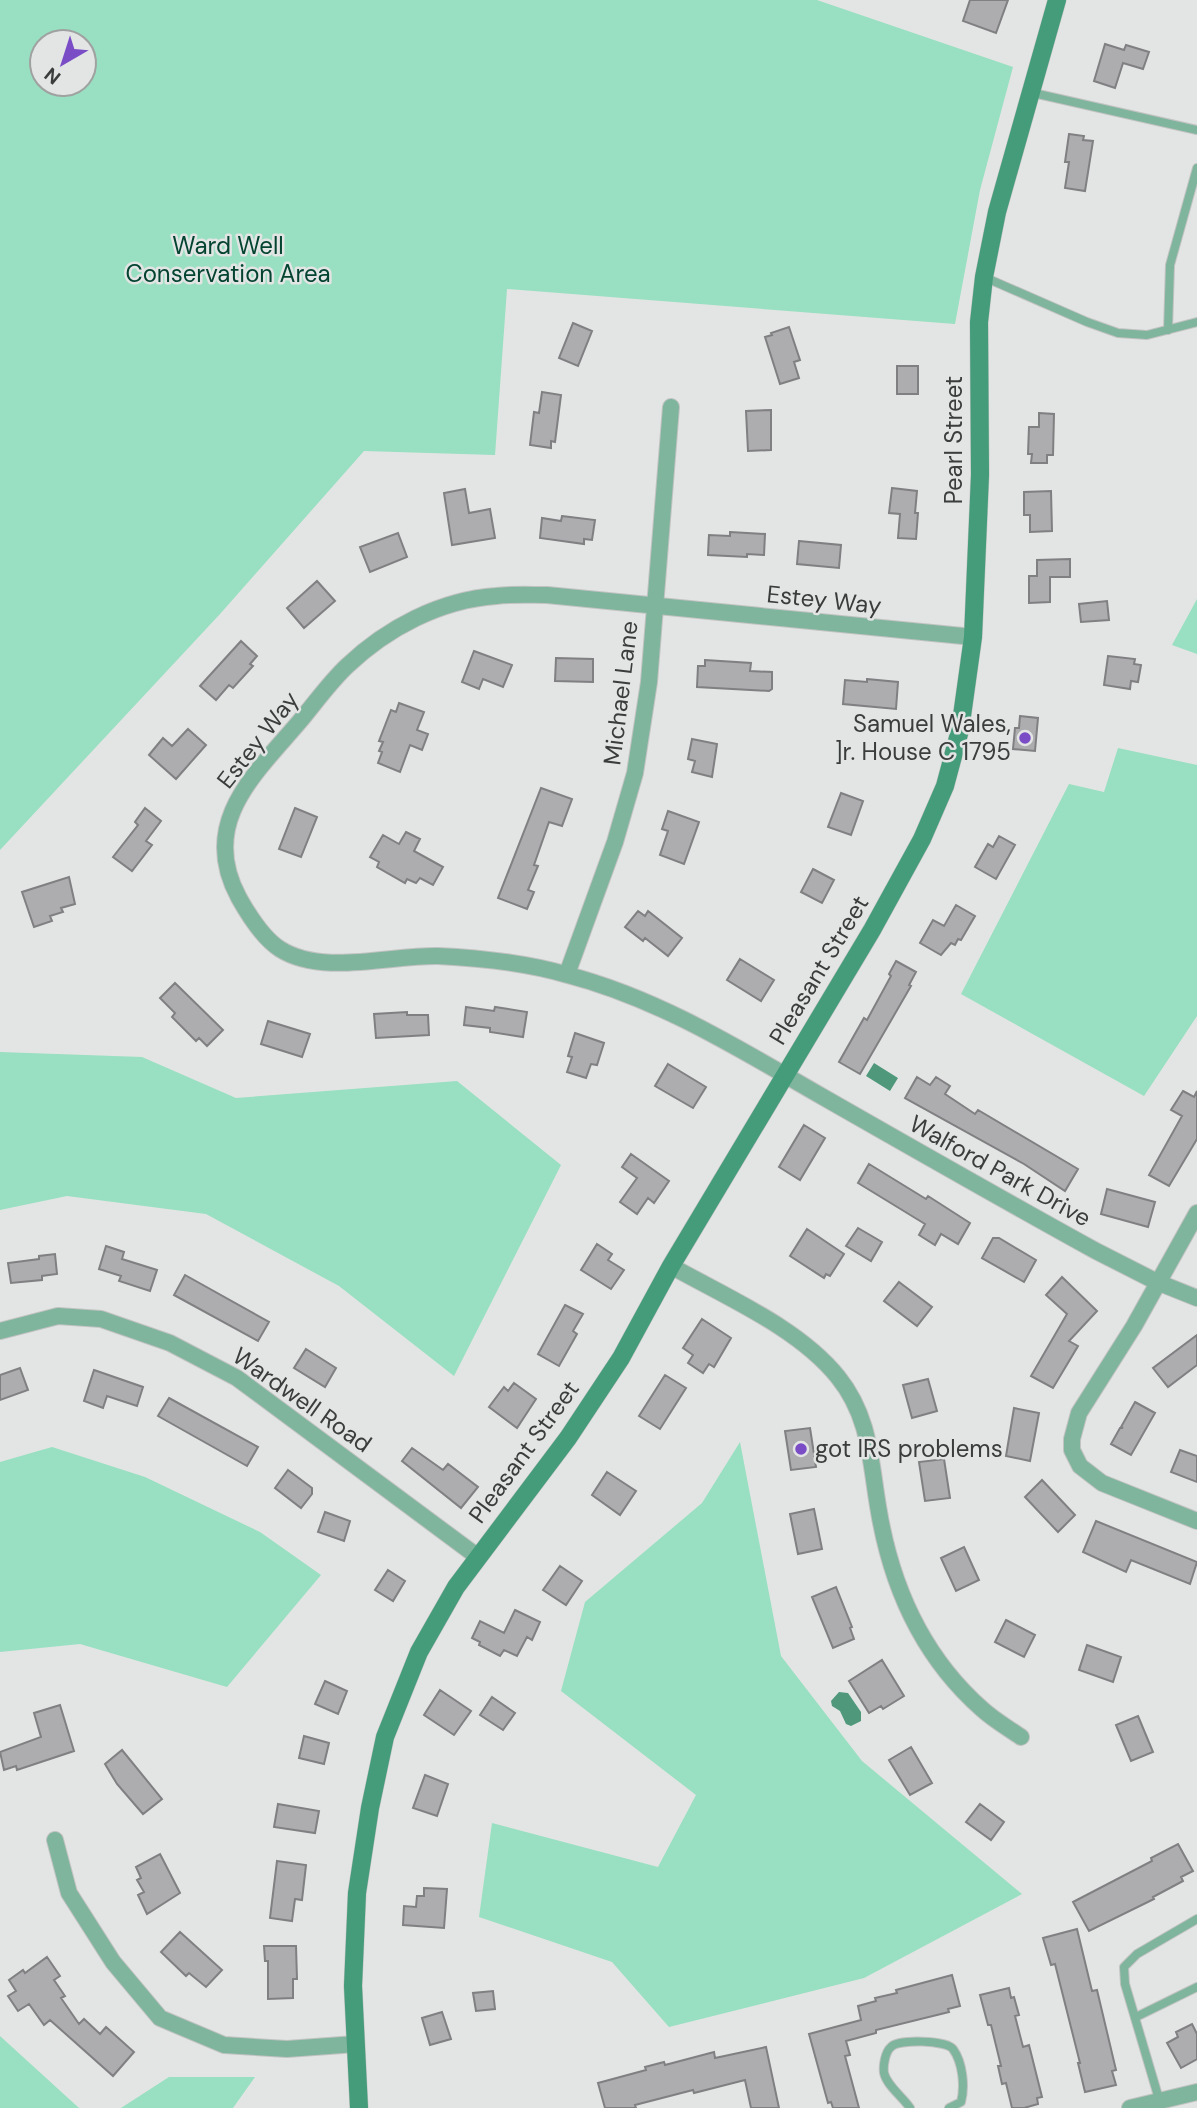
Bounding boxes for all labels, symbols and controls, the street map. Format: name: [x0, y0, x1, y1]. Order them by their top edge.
north arrow: [28, 28, 98, 98]
text: N: [39, 62, 66, 90]
park label: Ward Well Conservation Area: [125, 230, 331, 289]
street label: Pearl Street: [938, 376, 969, 504]
street label: Estey Way: [765, 578, 883, 621]
street label: Michael Lane: [596, 619, 645, 767]
street label: Estey Way: [210, 685, 305, 795]
place label: Samuel Wales, ]r. House C 1795: [835, 708, 1011, 767]
marker: Samuel Wales, ]r. House C 1795: [1017, 730, 1033, 746]
street label: Pleasant Street: [762, 889, 875, 1050]
street label: Walford Park Drive: [904, 1108, 1096, 1233]
street label: Wardwell Road: [227, 1340, 378, 1459]
street label: Pleasant Street: [461, 1374, 586, 1529]
place label: got IRS problems: [815, 1433, 1003, 1464]
marker: got IRS problems: [793, 1441, 809, 1457]

